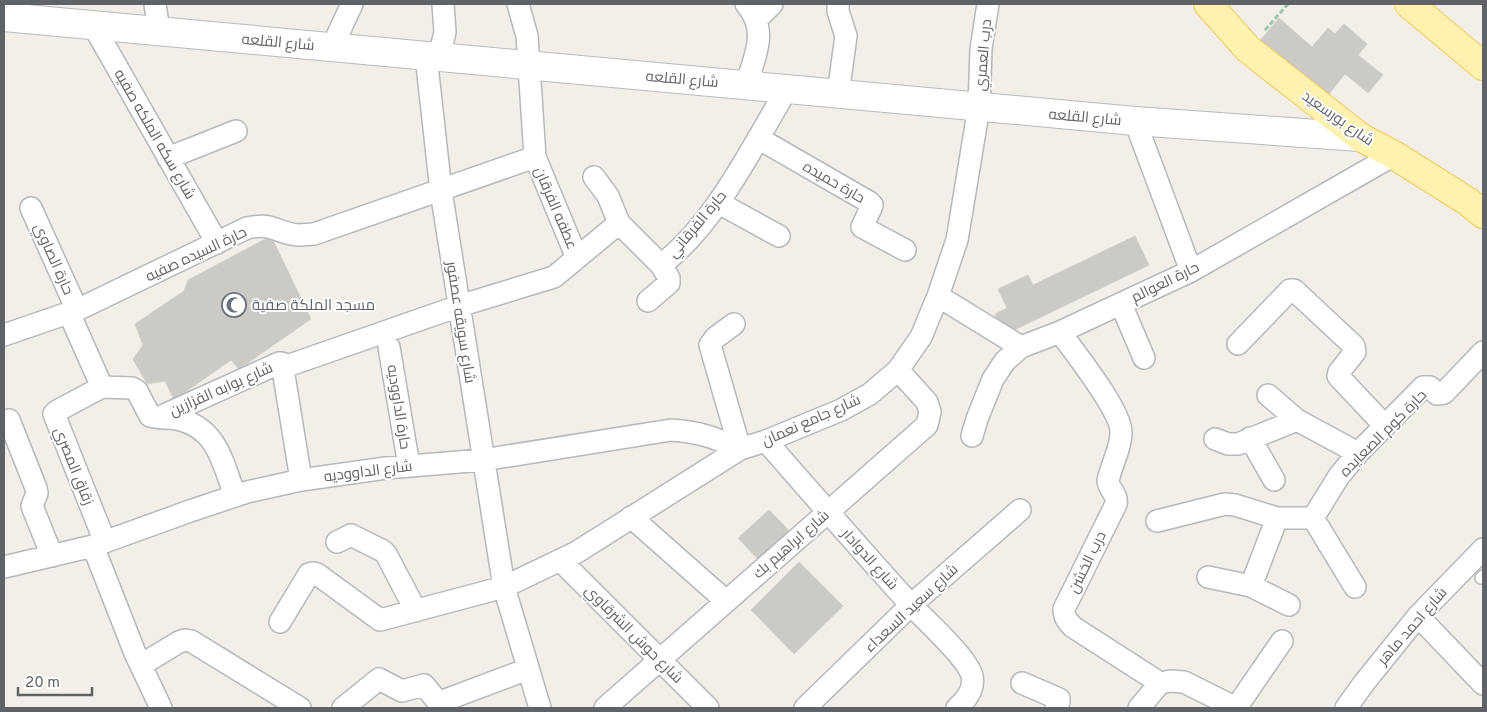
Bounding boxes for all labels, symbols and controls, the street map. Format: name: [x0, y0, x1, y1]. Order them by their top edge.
street label: درب العمري: [972, 18, 998, 92]
street label: شارع القلعه: [241, 31, 315, 56]
street label: شارع سكه الملكه صفيه: [109, 66, 199, 203]
street label: شارع القلعه: [645, 68, 719, 93]
street label: شارع بورسعيد: [1297, 87, 1377, 151]
street label: شارع القلعه: [1048, 106, 1122, 131]
street label: حارة حميده: [799, 158, 868, 209]
street label: عطفه الفرقان: [529, 165, 580, 253]
street label: حارة الفرقاني: [665, 187, 733, 263]
street label: حارة الصاوي: [28, 221, 77, 299]
street label: حارة السيده صفيه: [143, 224, 250, 287]
street label: شارع سويقه عصفور: [440, 259, 479, 385]
street label: حارة العوالم: [1129, 259, 1203, 308]
mosque icon: مسجد الملكة صفية: [221, 292, 247, 318]
place label: مسجد الملكة صفية: [252, 297, 375, 316]
street label: شارع بوابه القزازين: [167, 359, 276, 422]
street label: حارة الداووديه: [381, 364, 414, 451]
street label: حارة كوم الصعايده: [1336, 386, 1432, 482]
street label: شارع جامع نعمان: [759, 391, 864, 452]
street label: زقاق المصري: [47, 425, 97, 509]
street label: شارع الداووديه: [323, 458, 414, 487]
street label: شارع ابراهيم بك: [750, 507, 834, 584]
street label: شارع الدوادار: [836, 525, 901, 595]
street label: درب الخشن: [1065, 528, 1112, 597]
street label: شارع سعيد السعداء: [861, 561, 963, 657]
street label: شارع حوش الشرقاوي: [579, 582, 686, 689]
street label: شارع احمد ماهر: [1373, 584, 1452, 671]
scale bar: [18, 664, 91, 696]
text: 20 m: [25, 674, 60, 693]

